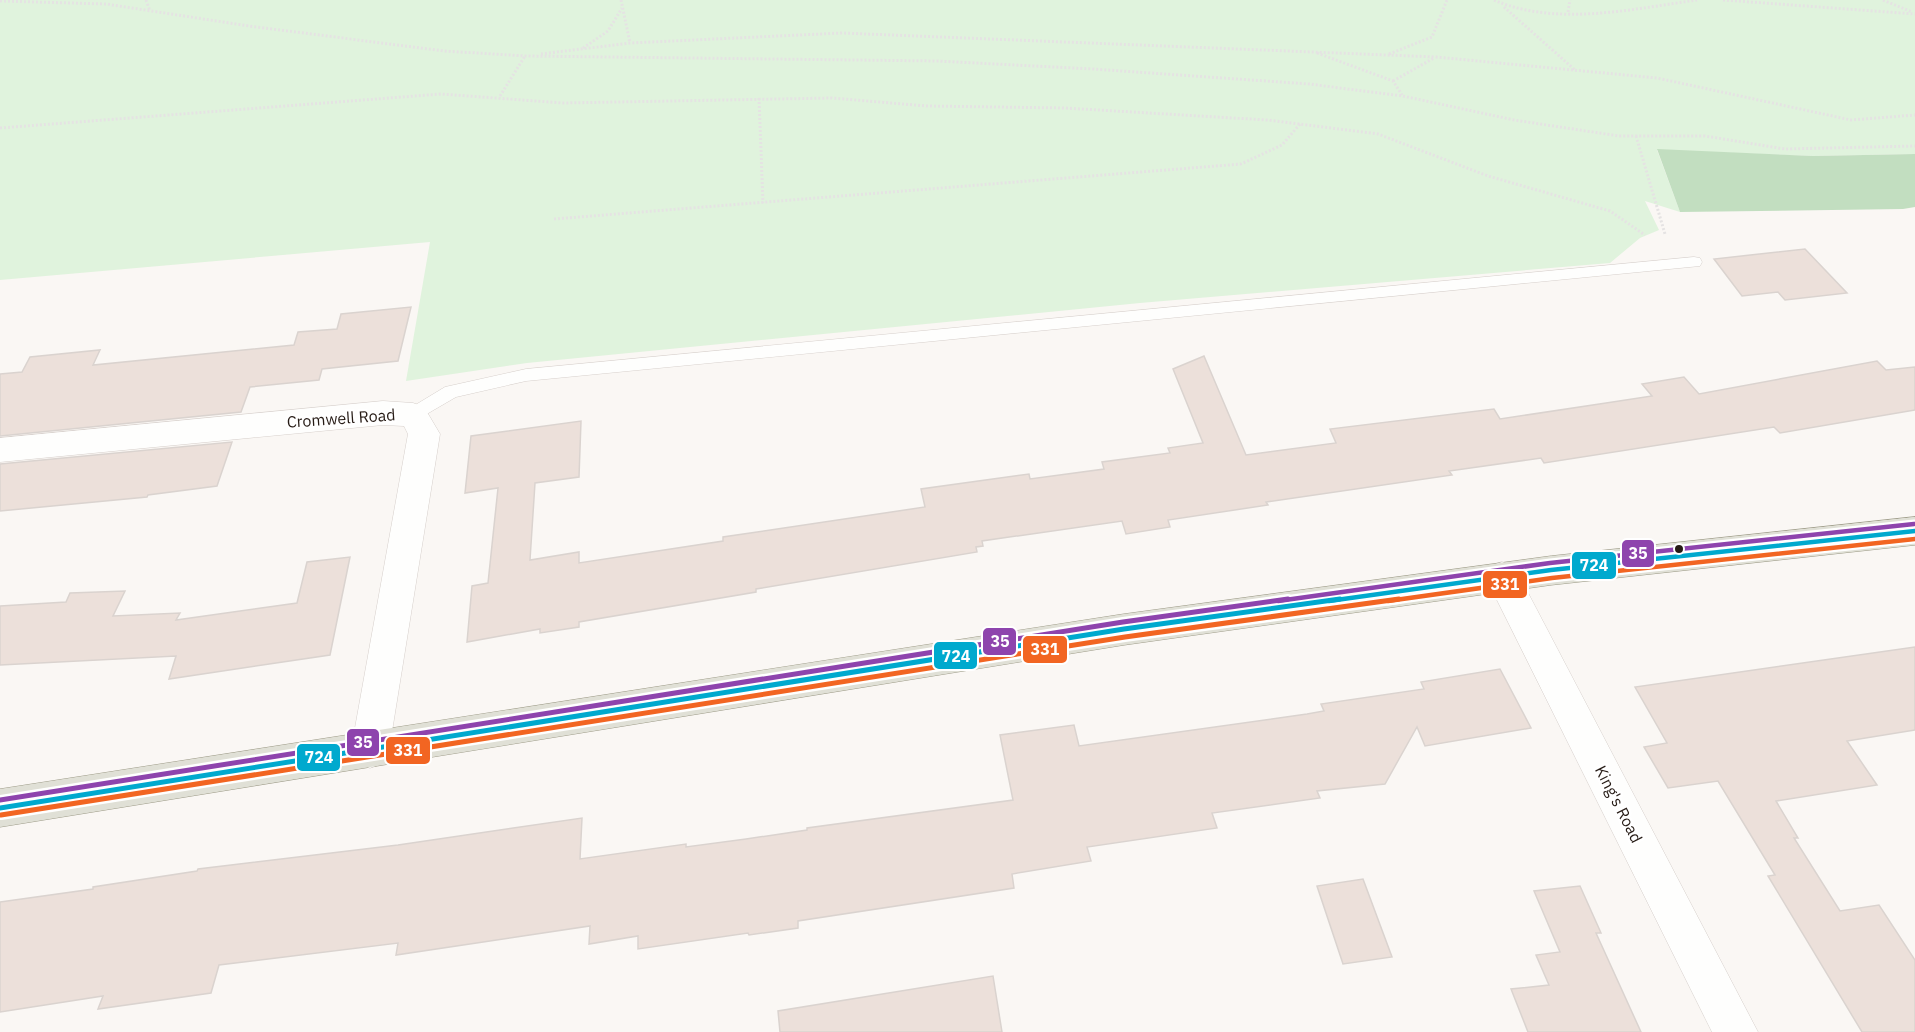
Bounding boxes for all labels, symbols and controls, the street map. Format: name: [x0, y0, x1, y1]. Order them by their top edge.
street label: Cromwell Road: [286, 404, 396, 432]
line badge: 35: [1621, 539, 1655, 568]
text: 35: [1628, 543, 1648, 563]
unlabelled marker: [1673, 543, 1685, 555]
line badge: 724: [1571, 551, 1617, 580]
text: 724: [1580, 555, 1609, 575]
line badge: 331: [1482, 570, 1528, 599]
text: 331: [1491, 574, 1520, 594]
line badge: 35: [982, 627, 1017, 656]
text: 35: [990, 631, 1010, 651]
line badge: 331: [1022, 635, 1068, 664]
text: 331: [1031, 639, 1060, 659]
line badge: 724: [933, 641, 978, 670]
text: 724: [942, 646, 971, 666]
line badge: 35: [346, 728, 380, 757]
text: 35: [353, 732, 373, 752]
line badge: 331: [385, 736, 431, 765]
text: 331: [394, 740, 423, 760]
line badge: 724: [296, 743, 341, 772]
text: 724: [305, 747, 334, 767]
street label: King's Road: [1591, 762, 1647, 846]

